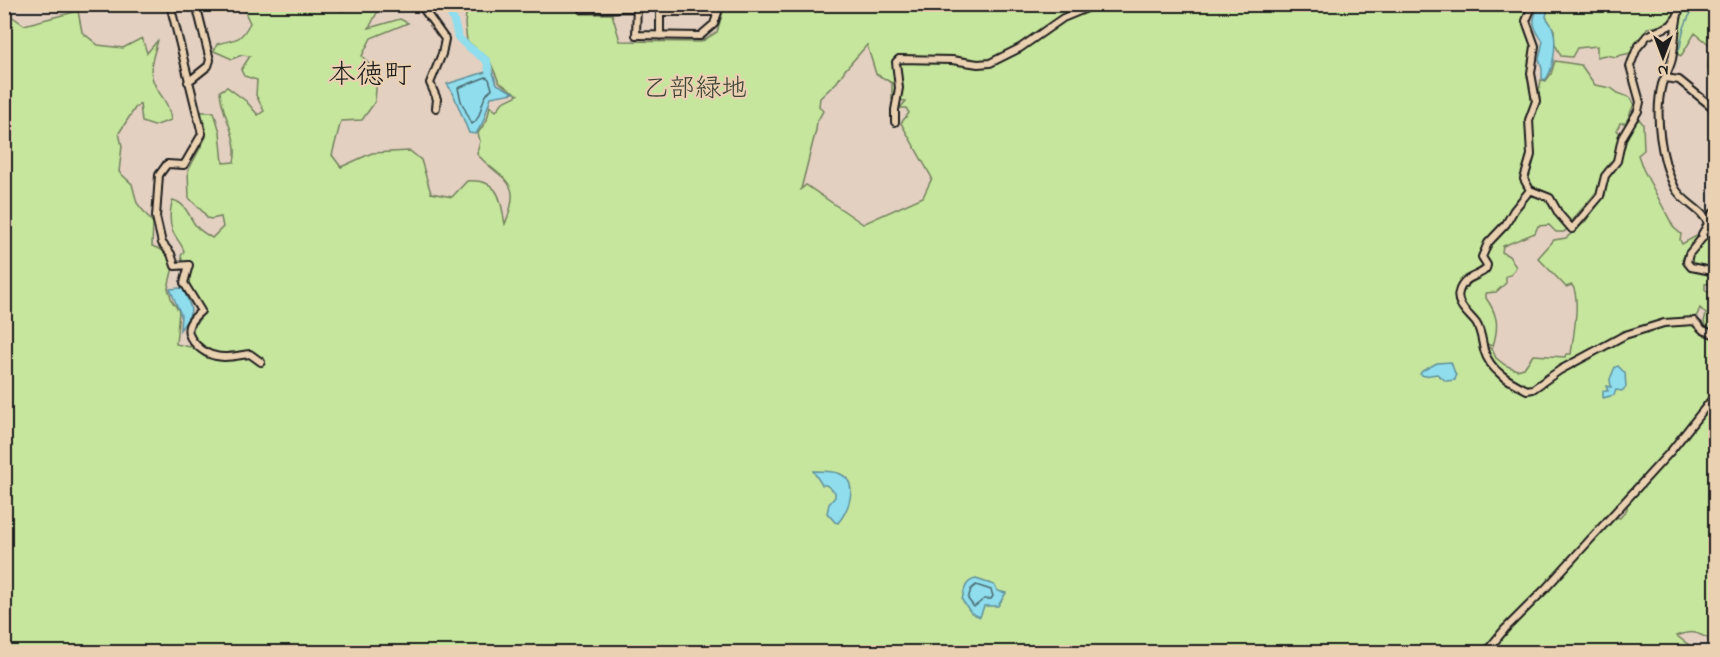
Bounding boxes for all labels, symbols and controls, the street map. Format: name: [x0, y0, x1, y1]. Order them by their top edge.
north arrow: [1633, 27, 1693, 87]
district label: 本徳町: [328, 56, 412, 97]
text: N: [1657, 58, 1668, 82]
park label: 乙部緑地: [643, 71, 747, 109]

